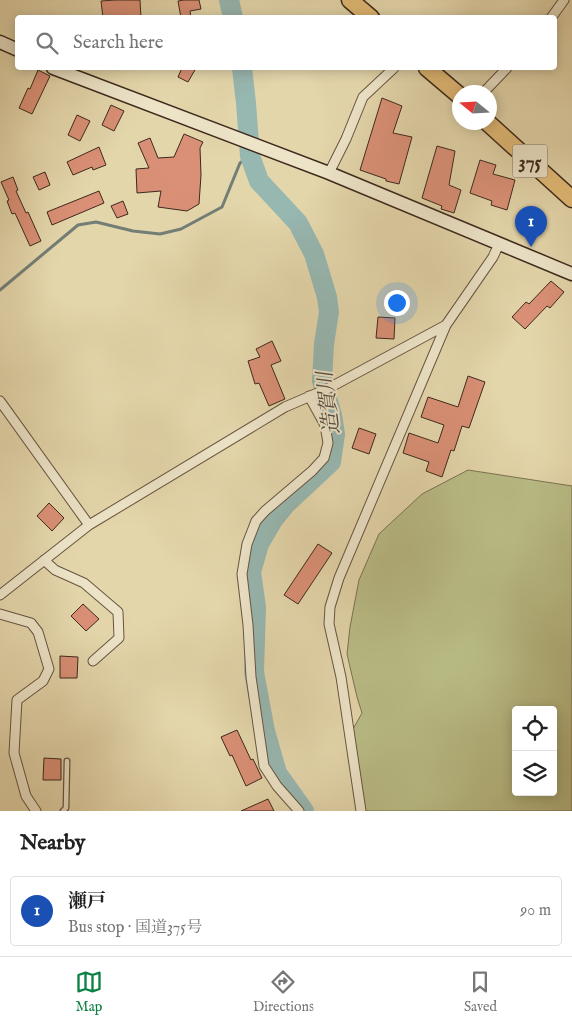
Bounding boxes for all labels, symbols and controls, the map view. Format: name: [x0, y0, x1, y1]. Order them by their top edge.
search box: [15, 15, 557, 70]
icon: search: [33, 29, 61, 57]
text: Search here: [73, 31, 164, 55]
north arrow: [452, 85, 497, 130]
road number: 375: [512, 144, 548, 178]
pin: 1: [515, 206, 547, 247]
your location: [384, 290, 410, 316]
water label: 造賀川: [312, 368, 347, 436]
map controls: [512, 706, 557, 796]
button: locate: [512, 706, 557, 751]
button: layers: [512, 751, 557, 796]
text: Nearby: [20, 830, 85, 857]
text: 瀬戸: [68, 890, 106, 914]
text: 1: [34, 901, 40, 921]
text: 90 m: [520, 901, 551, 921]
text: Bus stop · 国道375号: [68, 918, 202, 938]
tab: Map: [75, 968, 103, 1016]
tab: Directions: [253, 968, 314, 1016]
tab: Saved: [464, 968, 497, 1016]

